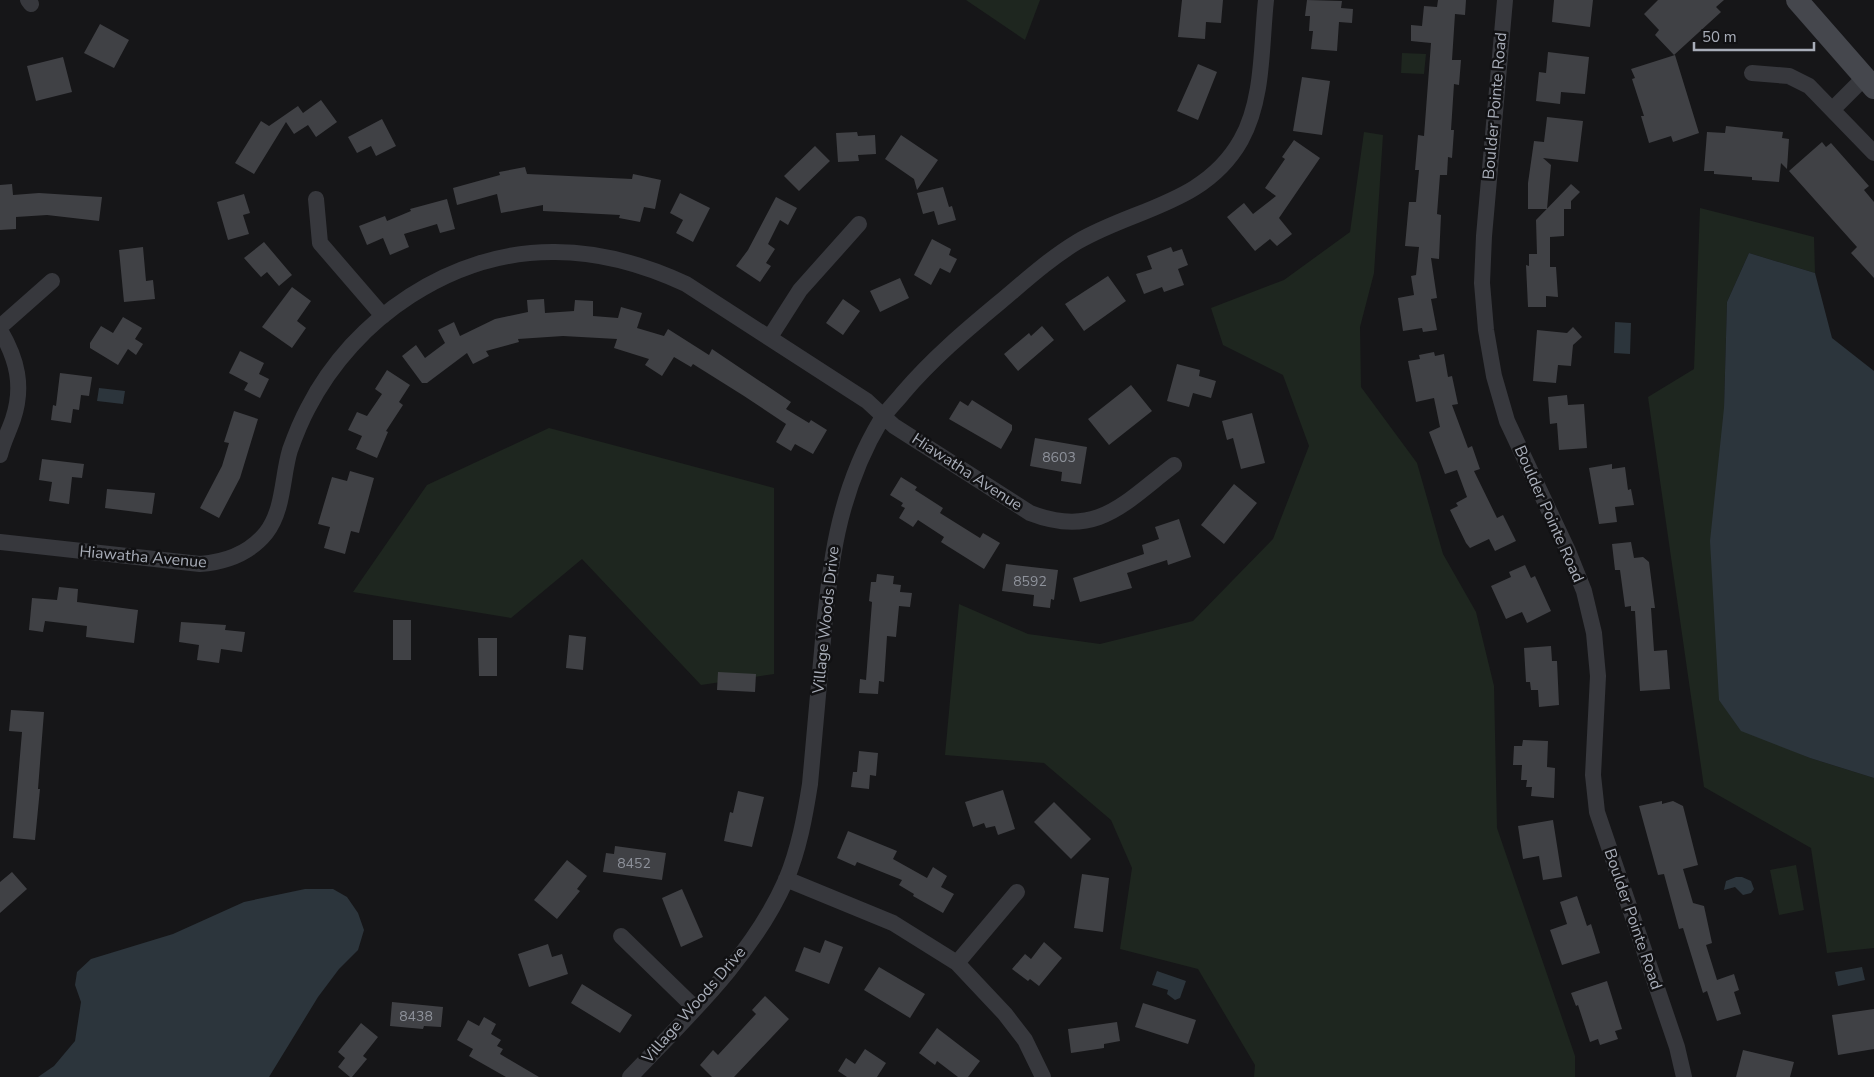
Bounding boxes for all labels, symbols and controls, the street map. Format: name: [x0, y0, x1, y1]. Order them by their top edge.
scale bar: [1694, 20, 1814, 52]
text: 50 m: [1702, 27, 1737, 47]
street label: Boulder Pointe Road: [1478, 31, 1512, 181]
street label: Hiawatha Avenue: [907, 428, 1027, 516]
street label: Boulder Pointe Road: [1509, 442, 1589, 586]
house number: 8603: [1042, 448, 1076, 467]
street label: Hiawatha Avenue: [78, 540, 208, 574]
street label: Village Woods Drive: [807, 545, 845, 696]
house number: 8592: [1013, 572, 1047, 591]
street label: Boulder Pointe Road: [1599, 846, 1667, 992]
house number: 8452: [617, 854, 651, 873]
street label: Village Woods Drive: [636, 942, 751, 1069]
house number: 8438: [399, 1007, 433, 1026]

